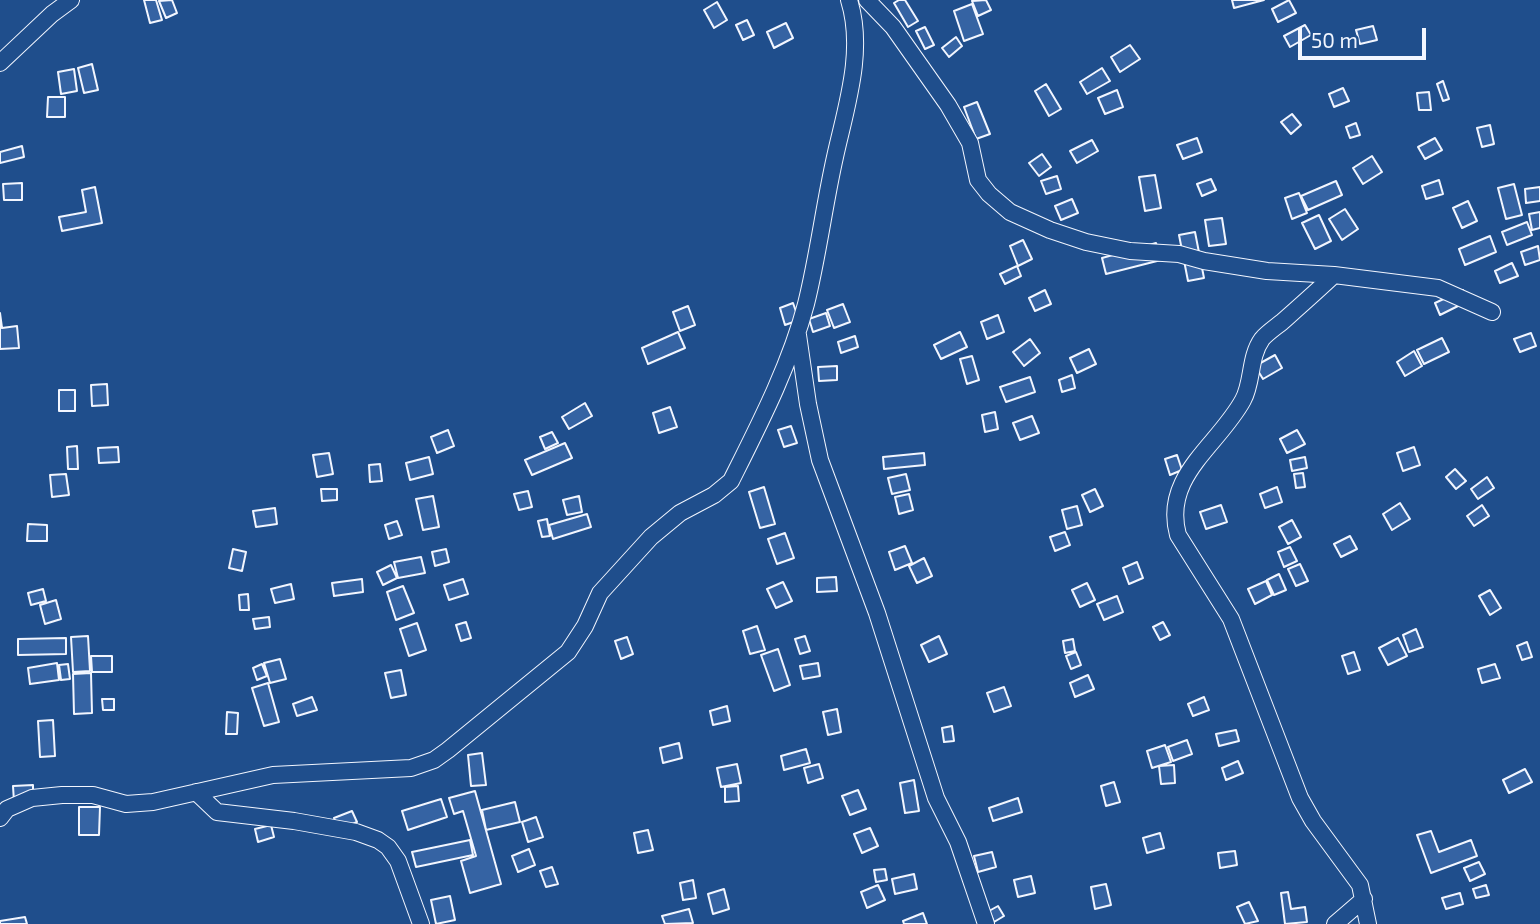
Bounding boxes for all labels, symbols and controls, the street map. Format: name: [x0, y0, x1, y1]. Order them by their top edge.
scale bar: [1302, 14, 1430, 58]
text: 50 m: [1311, 27, 1358, 52]

